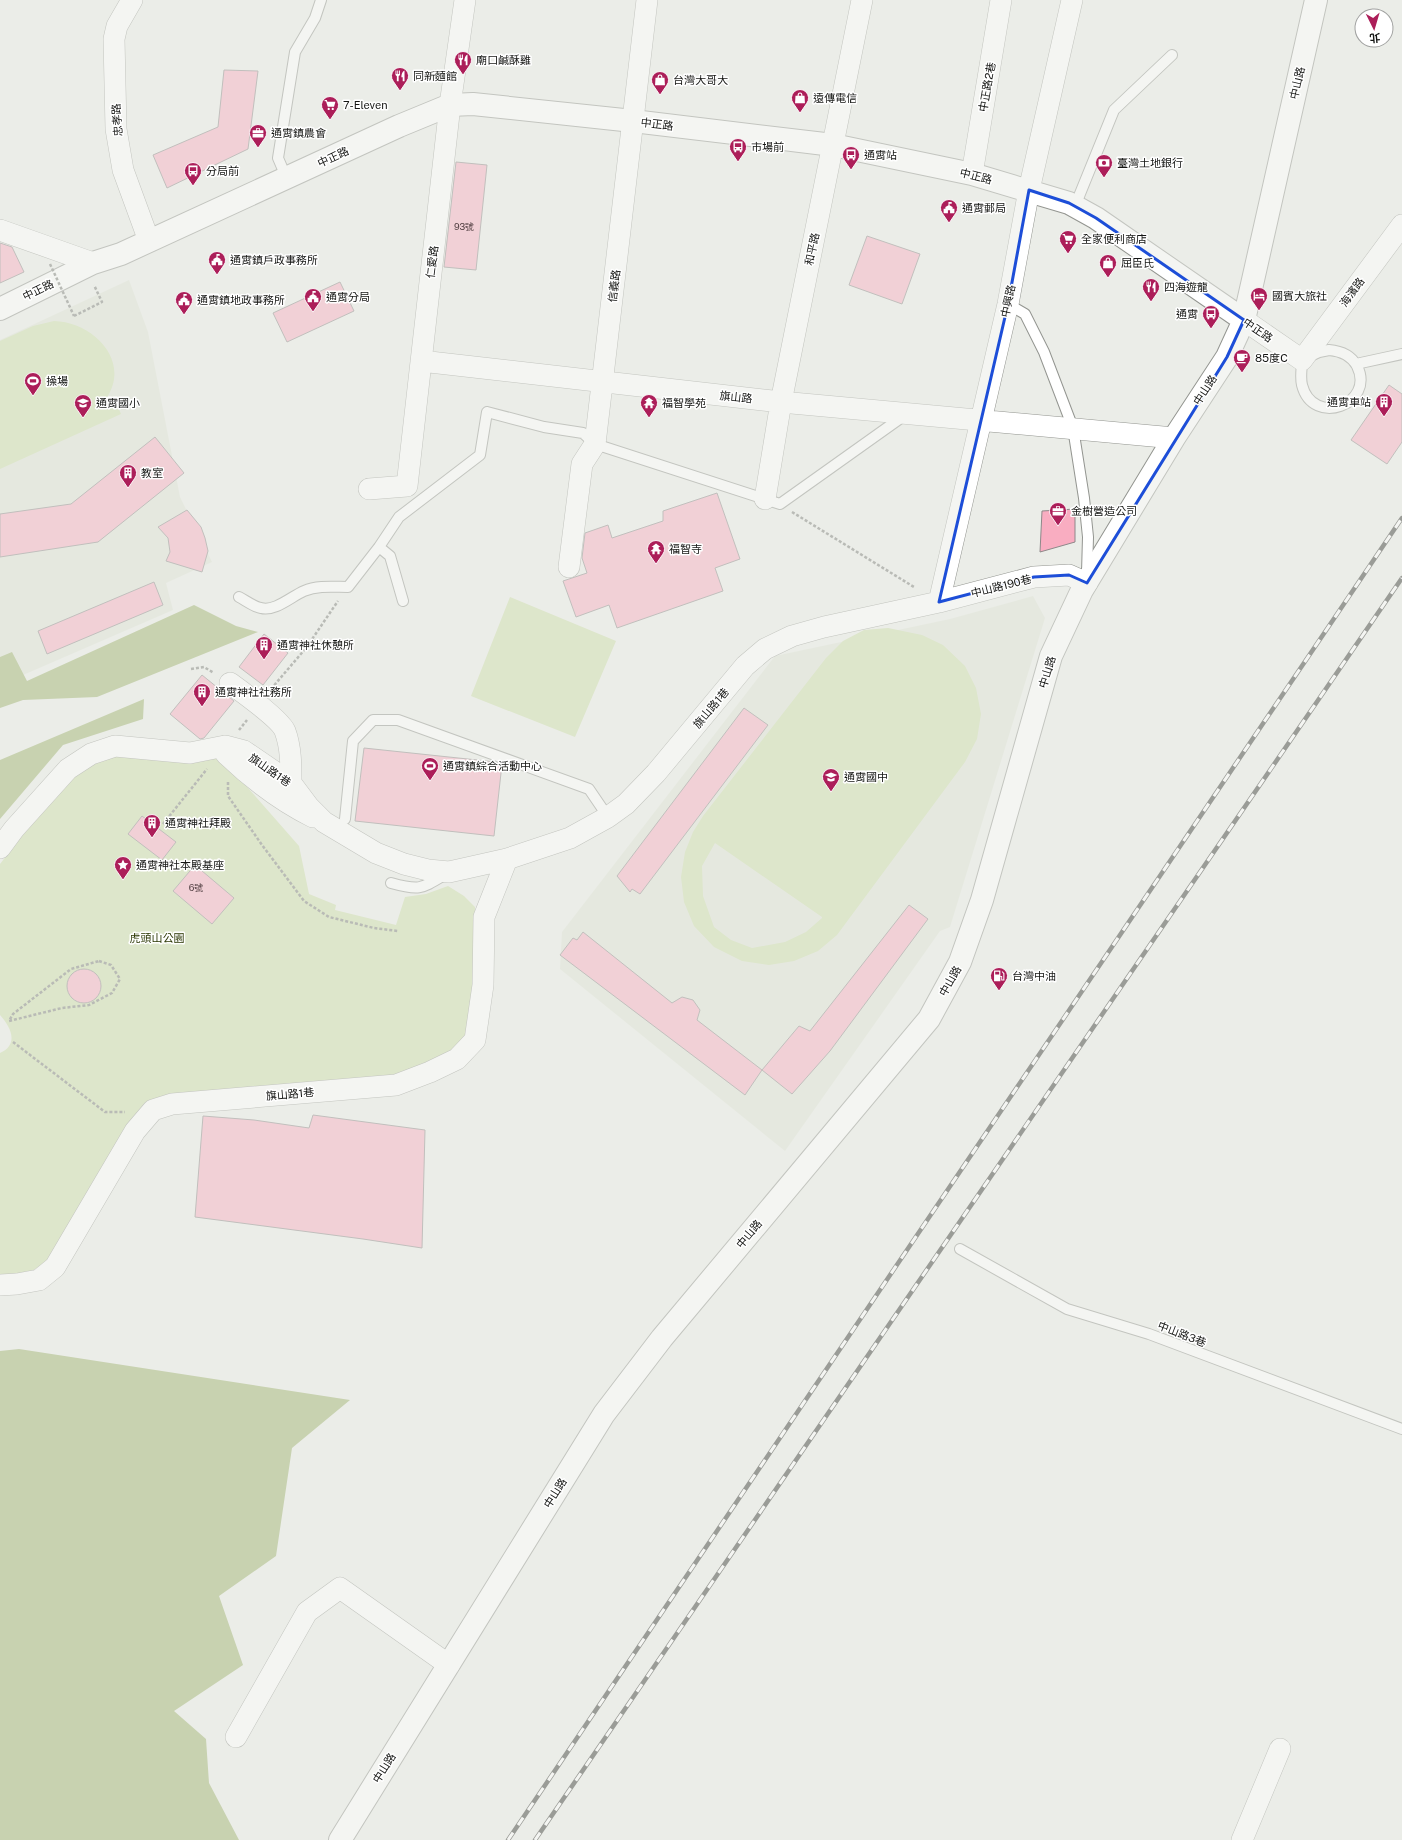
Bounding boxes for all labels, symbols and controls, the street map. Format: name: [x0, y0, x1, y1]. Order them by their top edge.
north arrow: [1354, 8, 1394, 48]
text: 北: [1369, 32, 1381, 44]
restaurant icon: 廟口鹹酥雞: [453, 50, 473, 75]
place label: 廟口鹹酥雞: [476, 54, 531, 66]
street label: 中正路2巷: [977, 61, 997, 113]
restaurant icon: 同新麵館: [390, 66, 410, 91]
street label: 中山路: [1287, 66, 1307, 100]
place label: 同新麵館: [413, 70, 457, 82]
shop icon: 台灣大哥大: [650, 70, 670, 95]
place label: 台灣大哥大: [673, 74, 728, 86]
shop icon: 遠傳電信: [790, 88, 810, 113]
place label: 遠傳電信: [813, 92, 857, 104]
supermarket icon: 7-Eleven: [320, 95, 340, 120]
place label: 7-Eleven: [343, 99, 388, 111]
street label: 忠孝路: [110, 103, 124, 137]
street label: 中正路: [640, 116, 674, 132]
office icon: 通霄鎮農會: [248, 123, 268, 148]
place label: 通霄鎮農會: [271, 127, 326, 139]
bus stop icon: 市場前: [728, 137, 748, 162]
place label: 市場前: [751, 141, 784, 153]
street label: 中正路: [316, 145, 350, 169]
bus stop icon: 通霄站: [841, 145, 861, 170]
place label: 通霄站: [864, 149, 897, 161]
bank icon: 臺灣土地銀行: [1094, 153, 1114, 178]
place label: 臺灣土地銀行: [1117, 157, 1183, 169]
bus stop icon: 分局前: [183, 161, 203, 186]
place label: 分局前: [206, 165, 239, 177]
street label: 中正路: [959, 166, 993, 186]
public building icon: 通霄郵局: [939, 198, 959, 223]
place label: 通霄郵局: [962, 202, 1006, 214]
house number: 93號: [454, 221, 474, 232]
supermarket icon: 全家便利商店: [1058, 229, 1078, 254]
street label: 和平路: [803, 232, 821, 266]
place label: 全家便利商店: [1081, 233, 1147, 245]
street label: 仁愛路: [424, 245, 440, 279]
public building icon: 通霄鎮戶政事務所: [207, 250, 227, 275]
shop icon: 屈臣氏: [1098, 253, 1118, 278]
place label: 通霄鎮戶政事務所: [230, 254, 318, 266]
place label: 屈臣氏: [1121, 257, 1154, 269]
street label: 信義路: [606, 269, 622, 303]
street label: 海濱路: [1337, 275, 1367, 309]
street label: 中正路: [21, 277, 55, 303]
restaurant icon: 四海遊龍: [1141, 277, 1161, 302]
place label: 四海遊龍: [1164, 281, 1208, 293]
street label: 中興路: [999, 284, 1017, 318]
hotel icon: 國賓大旅社: [1249, 286, 1269, 311]
public building icon: 通霄分局: [303, 287, 323, 312]
public building icon: 通霄鎮地政事務所: [174, 290, 194, 315]
place label: 國賓大旅社: [1272, 290, 1327, 302]
place label: 通霄分局: [326, 291, 370, 303]
place label: 通霄鎮地政事務所: [197, 294, 285, 306]
bus stop icon: 通霄: [1201, 304, 1221, 329]
place label: 通霄: [1176, 308, 1198, 320]
street label: 中正路: [1241, 316, 1275, 344]
cafe icon: 85度C: [1232, 348, 1252, 373]
place label: 85度C: [1255, 352, 1288, 364]
sports icon: 操場: [23, 371, 43, 396]
street label: 中山路: [1191, 373, 1219, 407]
place label: 操場: [46, 375, 68, 387]
street label: 旗山路: [719, 389, 753, 405]
building icon: 通霄車站: [1374, 392, 1394, 417]
school or university icon: 通霄國小: [73, 393, 93, 418]
temple icon: 福智學苑: [639, 393, 659, 418]
place label: 通霄車站: [1327, 396, 1371, 408]
place label: 通霄國小: [96, 397, 140, 409]
place label: 福智學苑: [662, 397, 706, 409]
building icon: 教室: [118, 463, 138, 488]
place label: 教室: [141, 467, 163, 479]
office icon: 金樹營造公司: [1048, 501, 1068, 526]
place label: 金樹營造公司: [1071, 505, 1137, 517]
temple icon: 福智寺: [646, 539, 666, 564]
place label: 福智寺: [669, 543, 702, 555]
street label: 中山路190巷: [969, 573, 1033, 599]
building icon: 通霄神社休憩所: [254, 635, 274, 660]
place label: 通霄神社休憩所: [277, 639, 354, 651]
street label: 中山路: [1036, 654, 1058, 690]
building icon: 通霄神社社務所: [192, 682, 212, 707]
place label: 通霄神社社務所: [215, 686, 292, 698]
street label: 旗山路1巷: [691, 686, 731, 730]
street label: 旗山路1巷: [247, 751, 293, 789]
sports icon: 通霄鎮綜合活動中心: [420, 756, 440, 781]
place label: 通霄鎮綜合活動中心: [443, 760, 542, 772]
school or university icon: 通霄國中: [821, 767, 841, 792]
place label: 通霄國中: [844, 771, 888, 783]
building icon: 通霄神社拜殿: [142, 813, 162, 838]
place label: 通霄神社拜殿: [165, 817, 231, 829]
place icon: 通霄神社本殿基座: [113, 855, 133, 880]
place label: 通霄神社本殿基座: [136, 859, 224, 871]
house number: 6號: [189, 882, 203, 893]
park label: 虎頭山公園: [130, 932, 185, 944]
street label: 中山路: [937, 964, 963, 998]
fuel station icon: 台灣中油: [989, 966, 1009, 991]
place label: 台灣中油: [1012, 970, 1056, 982]
street label: 旗山路1巷: [265, 1086, 315, 1102]
street label: 中山路: [734, 1218, 764, 1250]
street label: 中山路3巷: [1156, 1319, 1208, 1349]
street label: 中山路: [541, 1476, 569, 1510]
street label: 中山路: [370, 1751, 398, 1785]

